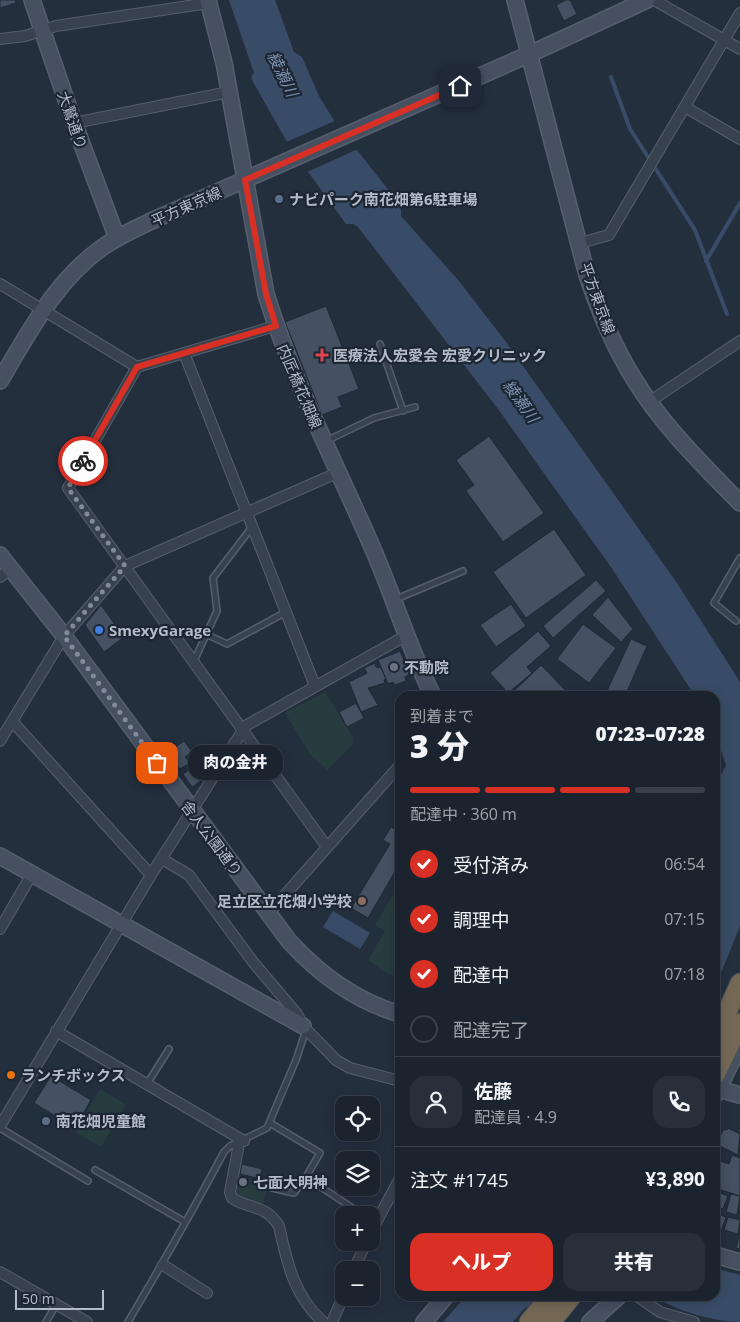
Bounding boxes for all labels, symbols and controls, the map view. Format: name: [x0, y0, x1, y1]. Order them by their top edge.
water label: 綾瀬川: [263, 48, 304, 102]
pin: [439, 65, 481, 107]
icon: home: [446, 72, 474, 100]
street label: 大鷲通り: [54, 88, 92, 152]
street label: 平方東京線: [148, 182, 224, 230]
place label: ナビパーク南花畑第6駐車場: [289, 189, 478, 209]
marker: ナビパーク南花畑第6駐車場: [273, 193, 285, 205]
street label: 平方東京線: [576, 259, 620, 337]
street label: 内匠橋花畑線: [273, 341, 327, 431]
place label: 医療法人宏愛会 宏愛クリニック: [333, 345, 547, 365]
marker: 医療法人宏愛会 宏愛クリニック: [315, 348, 329, 362]
water label: 綾瀬川: [498, 375, 545, 428]
courier: [58, 436, 108, 486]
icon: bike: [69, 447, 97, 475]
place label: SmexyGarage: [109, 620, 211, 640]
marker: SmexyGarage: [93, 624, 105, 636]
place label: 不動院: [404, 657, 449, 677]
marker: 不動院: [388, 661, 400, 673]
text: 到着まで: [410, 705, 474, 727]
text: 07:23–07:28: [595, 721, 705, 747]
text: 3 分: [410, 724, 469, 767]
pin: [136, 742, 178, 784]
callout: 肉の金井: [187, 746, 282, 780]
icon: bag: [143, 749, 171, 777]
text: 肉の金井: [203, 751, 268, 773]
street label: 舎人公園通り: [177, 796, 247, 880]
text: 配達中 · 360 m: [410, 803, 517, 825]
icon: check: [410, 850, 438, 878]
text: 受付済み: [453, 852, 529, 878]
text: 06:54: [664, 853, 705, 875]
place label: 足立区立花畑小学校: [217, 891, 352, 911]
marker: 足立区立花畑小学校: [356, 895, 368, 907]
icon: check: [410, 905, 438, 933]
text: 調理中: [453, 907, 510, 933]
text: 07:15: [664, 908, 705, 930]
icon: check: [410, 960, 438, 988]
text: 配達中: [453, 962, 510, 988]
text: 07:18: [664, 963, 705, 985]
text: 配達完了: [453, 1017, 529, 1043]
place label: ランチボックス: [21, 1065, 126, 1085]
marker: ランチボックス: [5, 1069, 17, 1081]
button: person: [410, 1076, 462, 1128]
button: phone: [653, 1076, 705, 1128]
text: 佐藤: [474, 1078, 512, 1104]
map controls: [335, 1096, 380, 1306]
button: locate: [335, 1096, 380, 1141]
text: 配達員 · 4.9: [474, 1106, 557, 1128]
place label: 南花畑児童館: [56, 1111, 146, 1131]
marker: 南花畑児童館: [40, 1115, 52, 1127]
button: layers: [335, 1151, 380, 1196]
text: ¥3,890: [645, 1166, 705, 1192]
text: 注文 #1745: [410, 1167, 509, 1193]
place label: 七面大明神: [253, 1172, 328, 1192]
marker: 七面大明神: [237, 1176, 249, 1188]
button: +: [335, 1206, 380, 1251]
button: ヘルプ: [410, 1233, 553, 1291]
button: 共有: [563, 1233, 705, 1291]
button: −: [335, 1261, 380, 1306]
scale bar: [15, 1287, 104, 1310]
text: 50 m: [22, 1289, 55, 1308]

